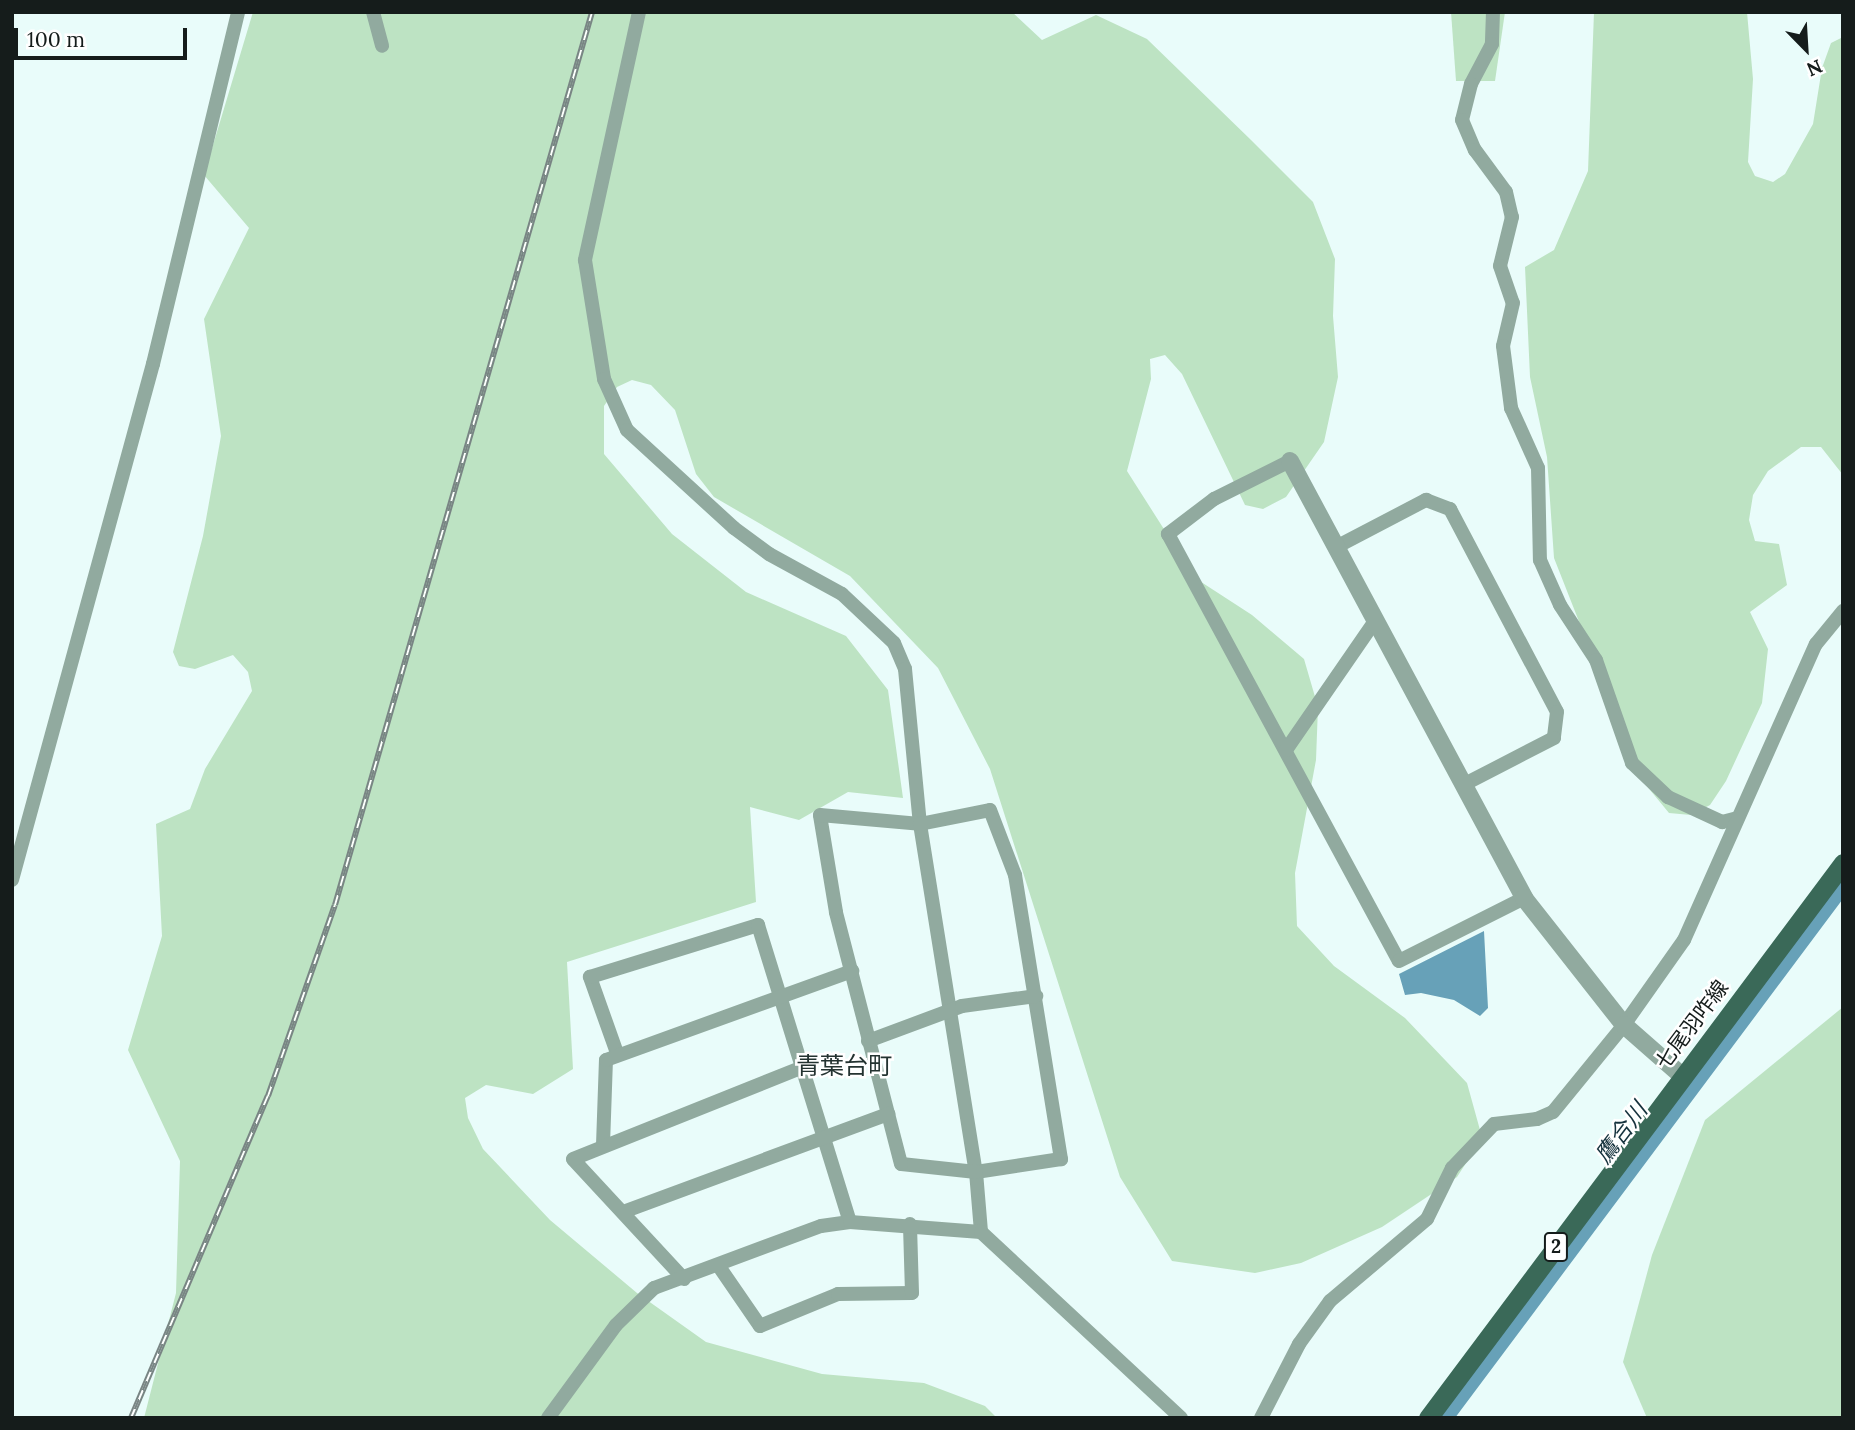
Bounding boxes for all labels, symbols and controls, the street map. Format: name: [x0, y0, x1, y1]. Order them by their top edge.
scale bar: [18, 14, 191, 58]
north arrow: [1771, 14, 1841, 84]
text: 100 m: [27, 26, 85, 53]
text: N: [1803, 54, 1826, 82]
street label: 七尾羽咋線: [1650, 975, 1734, 1075]
district label: 青葉台町: [796, 1052, 892, 1080]
water label: 鷹合川: [1589, 1097, 1653, 1169]
road number: 2: [1544, 1232, 1568, 1262]

